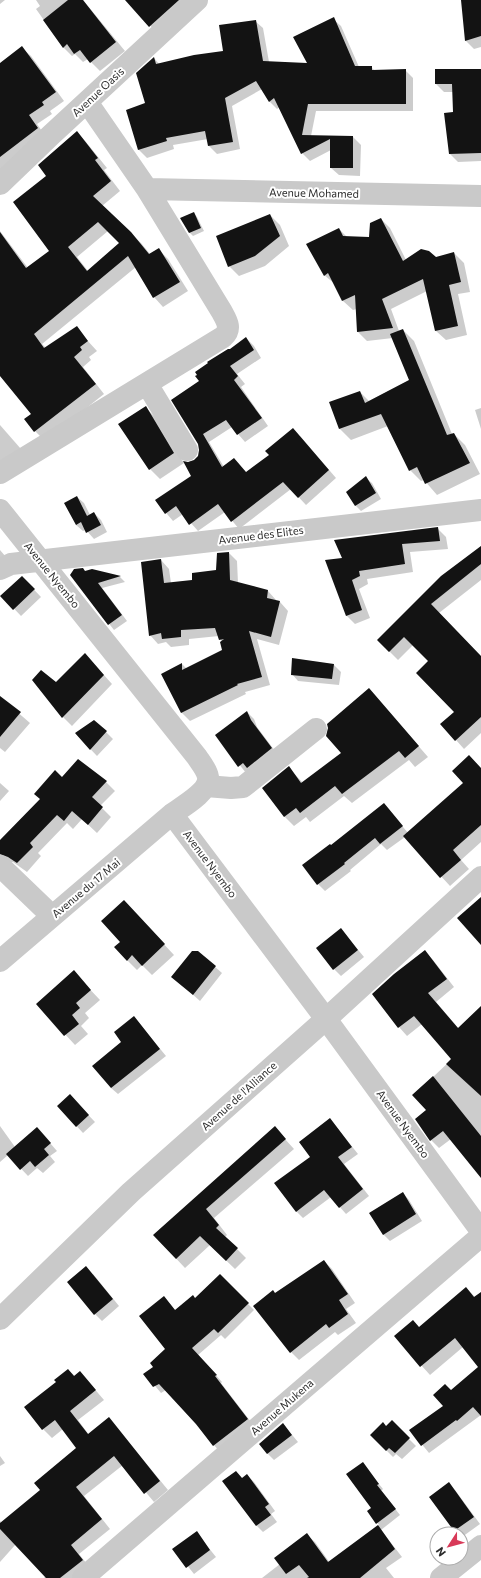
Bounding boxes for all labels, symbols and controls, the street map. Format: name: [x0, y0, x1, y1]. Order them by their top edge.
street label: Avenue Oasis: [69, 64, 126, 119]
street label: Avenue Mohamed: [269, 185, 359, 200]
street label: Avenue des Elites: [218, 523, 304, 546]
street label: Avenue Nyembo: [22, 539, 83, 611]
street label: Avenue Nyembo: [181, 827, 240, 900]
street label: Avenue du 17 Mai: [49, 855, 123, 920]
street label: Avenue de l'Alliance: [198, 1058, 279, 1133]
street label: Avenue Nyembo: [374, 1087, 433, 1161]
street label: Avenue Mukena: [248, 1376, 316, 1437]
north arrow: [429, 1526, 469, 1566]
text: N: [433, 1545, 448, 1559]

